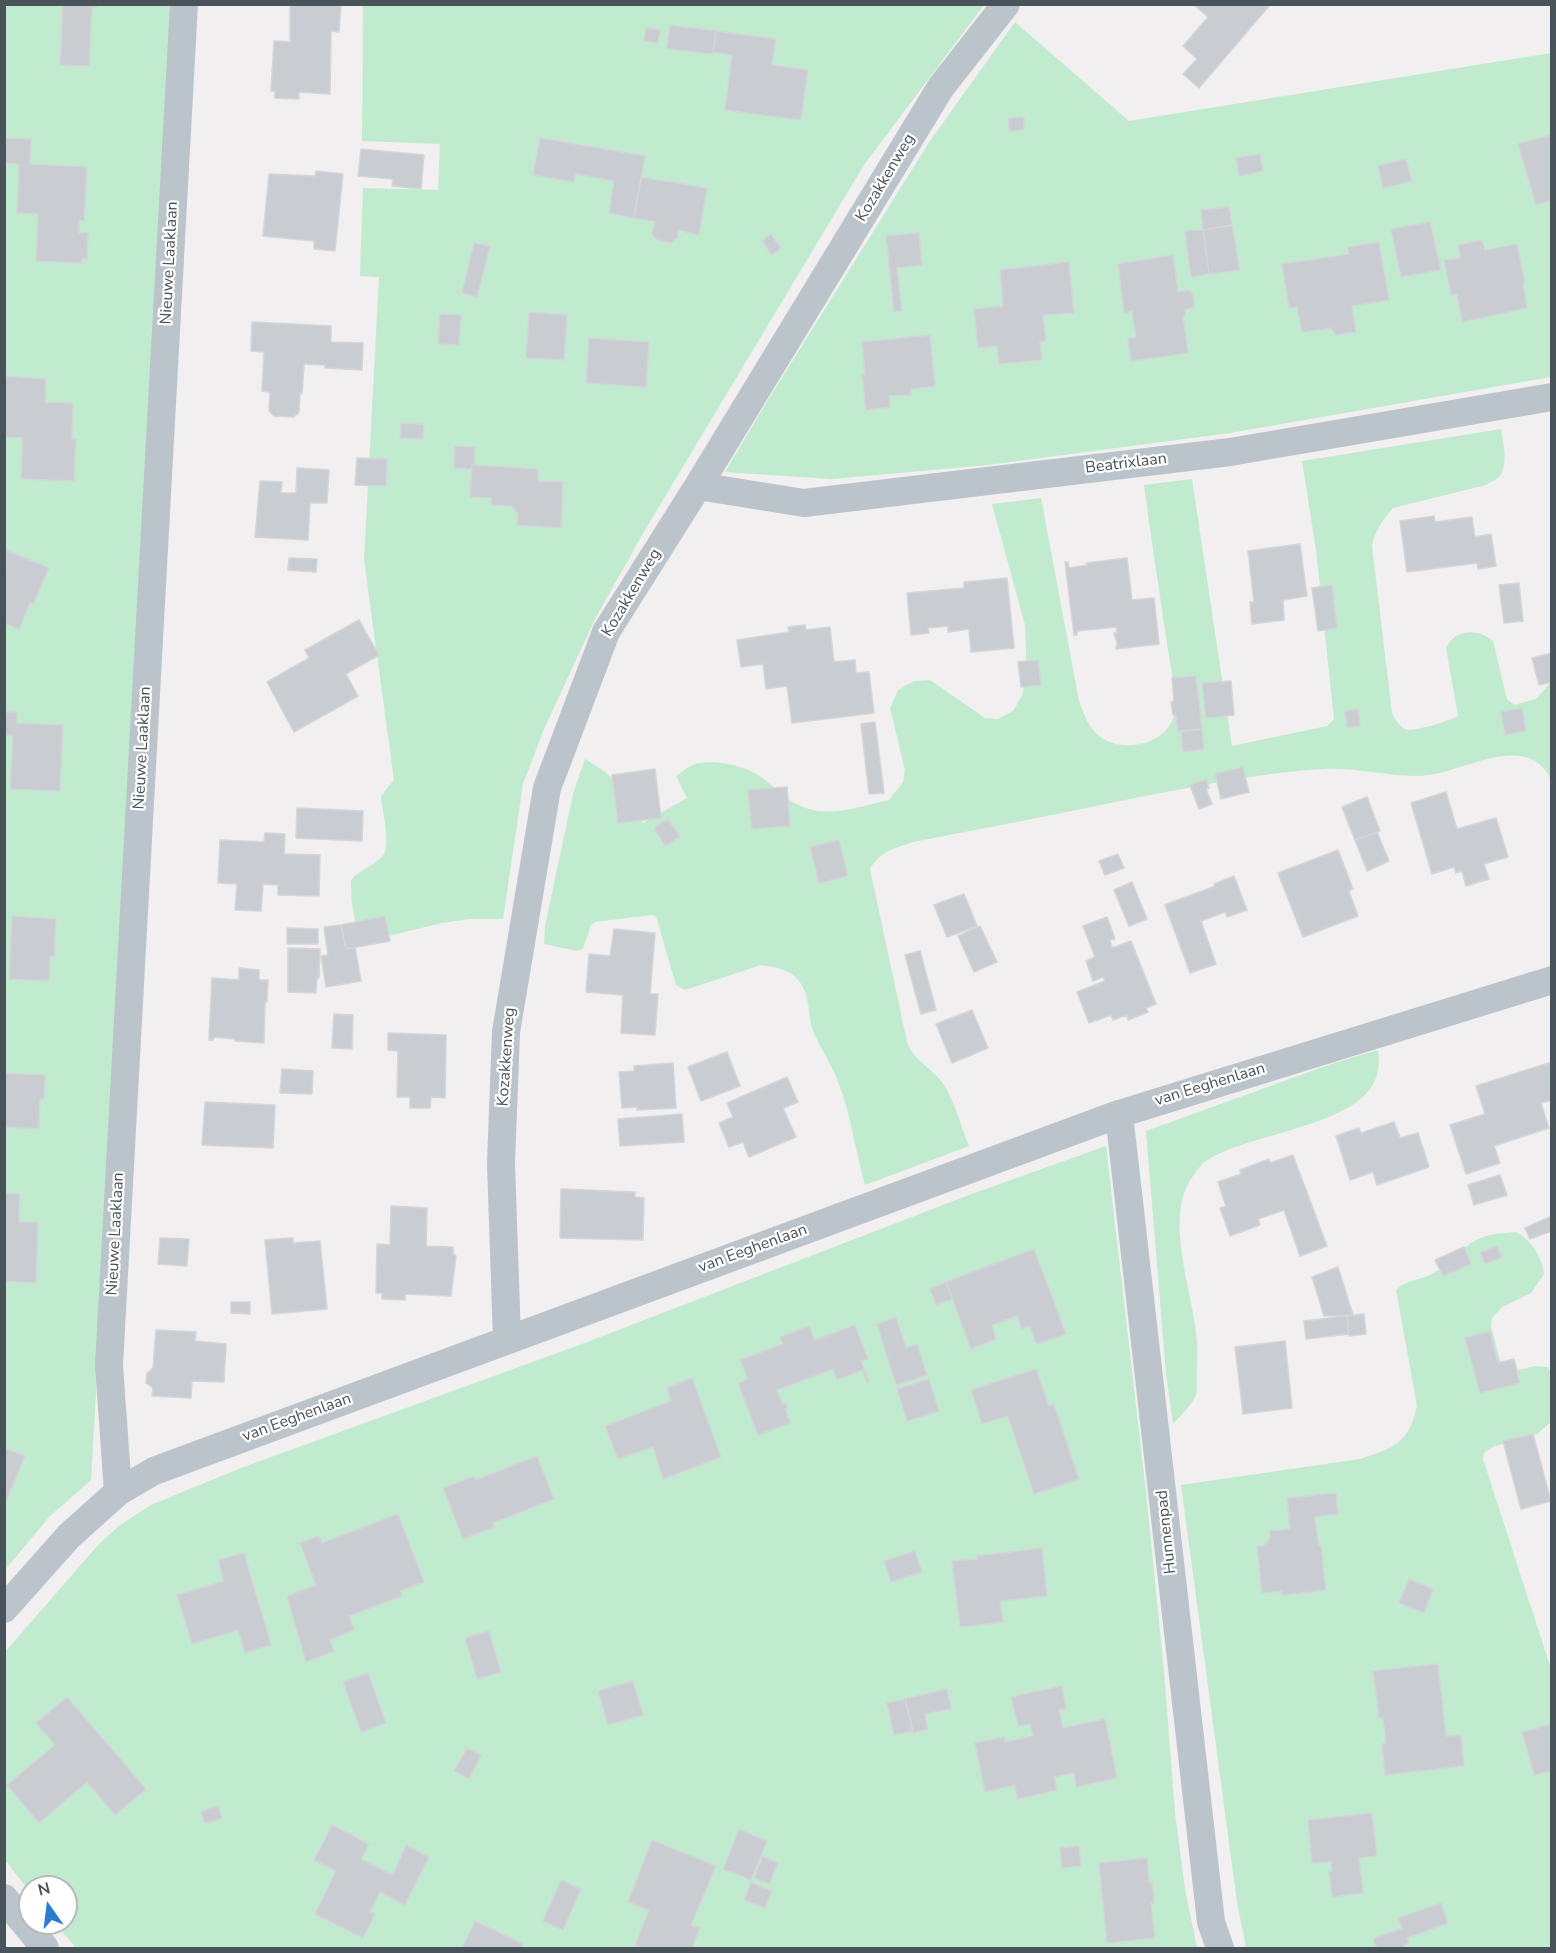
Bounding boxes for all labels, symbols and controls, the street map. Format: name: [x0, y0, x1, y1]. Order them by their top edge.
street label: Kozakkenweg: [852, 131, 920, 225]
street label: Nieuwe Laaklaan: [157, 201, 183, 325]
street label: Beatrixlaan: [1084, 449, 1168, 479]
street label: Kozakkenweg: [598, 546, 666, 640]
street label: Nieuwe Laaklaan: [130, 686, 156, 810]
street label: Kozakkenweg: [494, 1007, 520, 1107]
street label: van Eeghenlaan: [1153, 1059, 1267, 1111]
street label: Nieuwe Laaklaan: [103, 1172, 129, 1296]
street label: van Eeghenlaan: [696, 1220, 810, 1278]
street label: van Eeghenlaan: [240, 1389, 354, 1447]
street label: Hunnenpad: [1153, 1489, 1181, 1575]
north arrow: [18, 1875, 78, 1935]
text: N: [36, 1877, 53, 1902]

